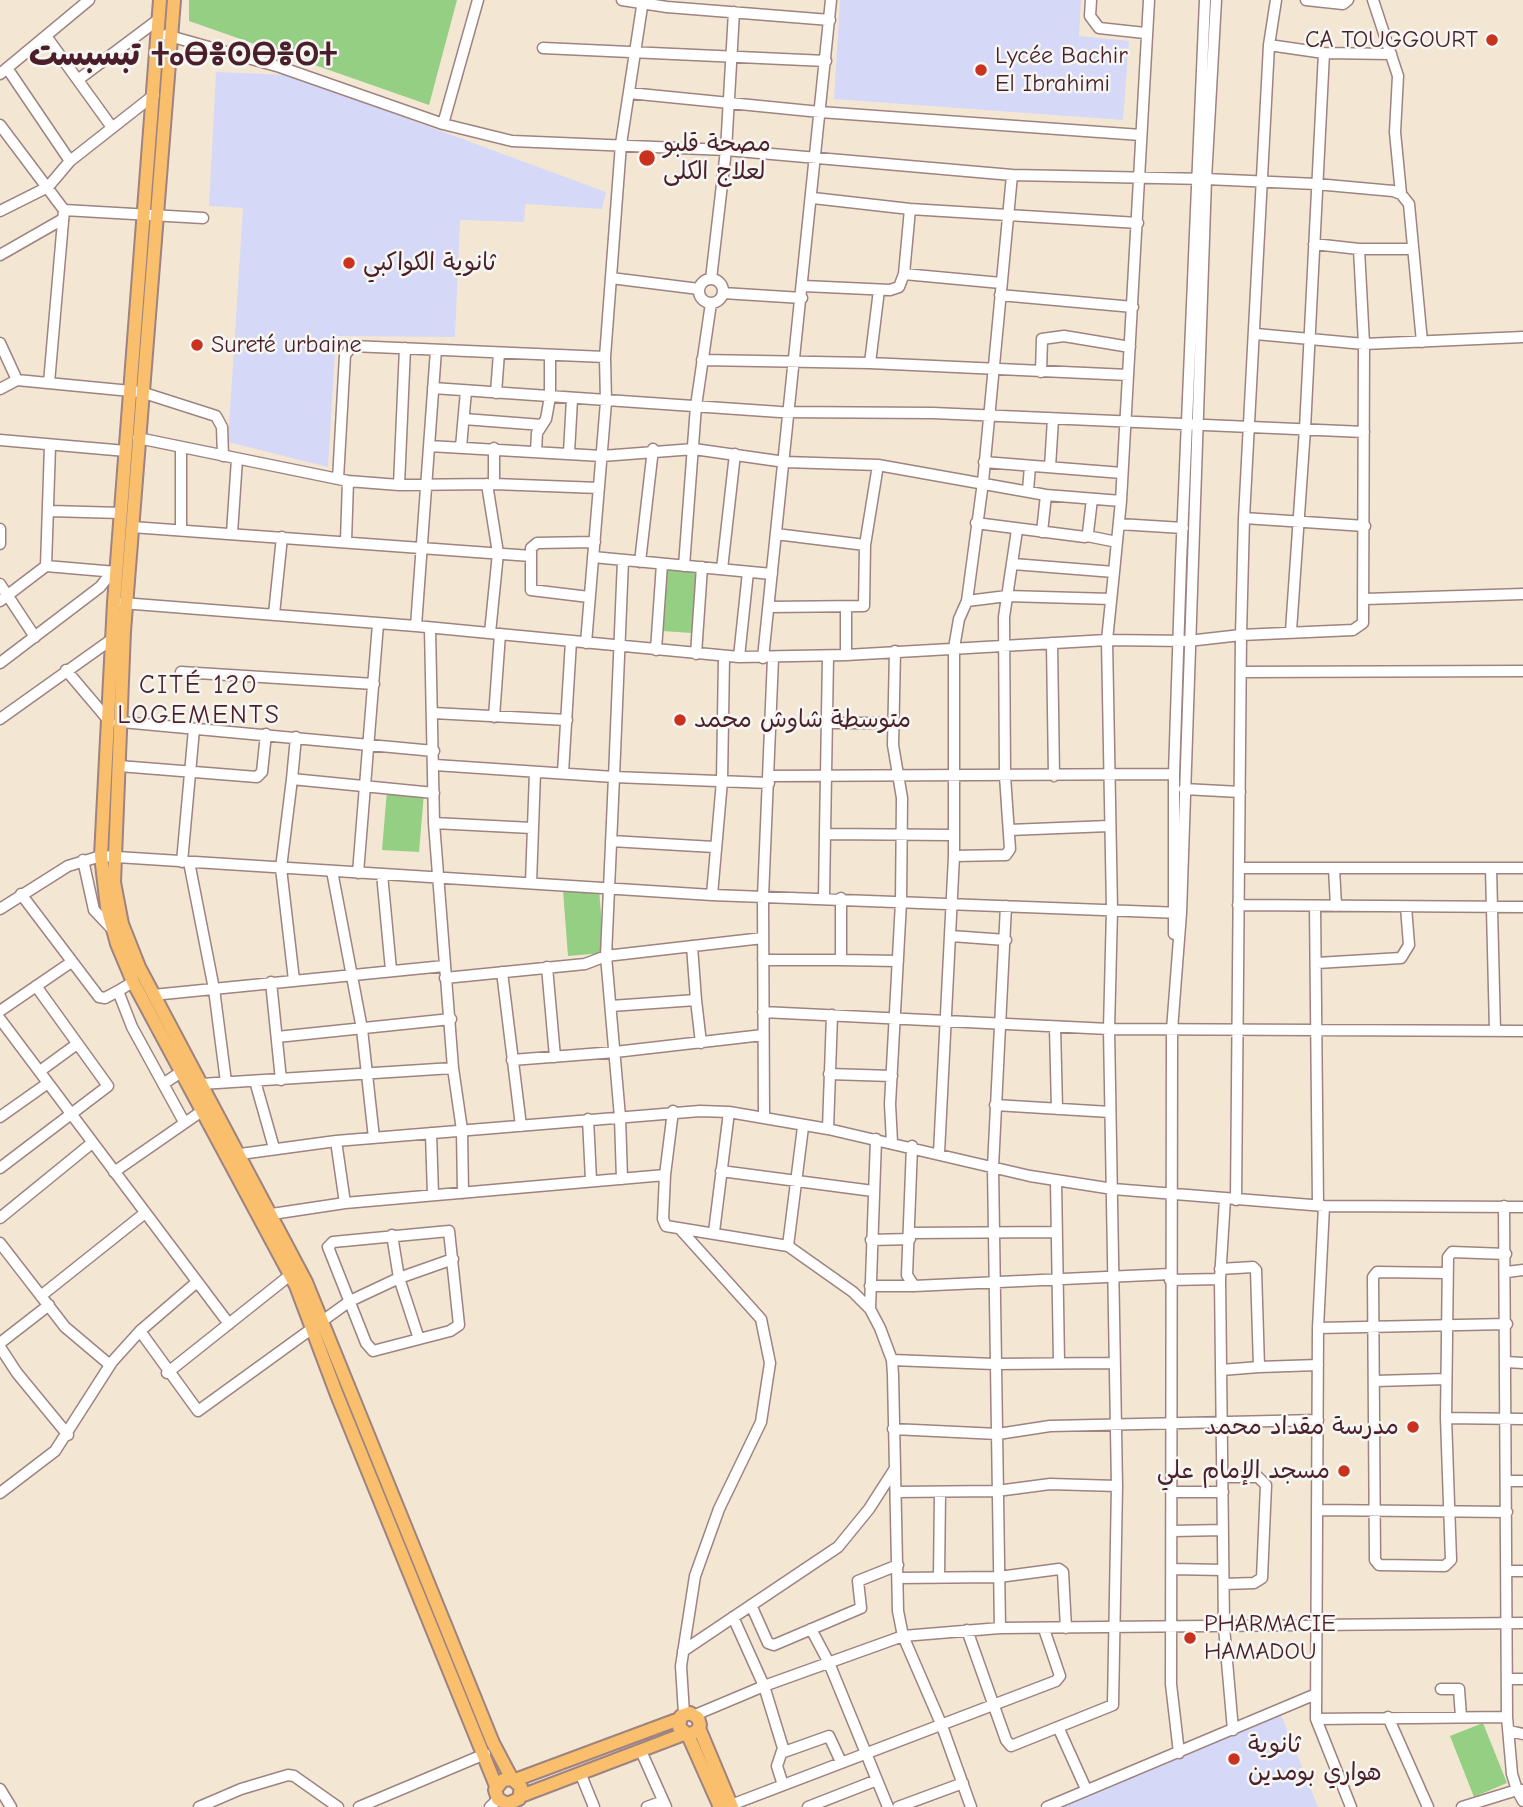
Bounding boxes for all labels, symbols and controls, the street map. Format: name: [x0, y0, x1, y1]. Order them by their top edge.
place label: CA TOUGGOURT: [1305, 26, 1478, 54]
marker: CA TOUGGOURT: [1484, 32, 1500, 48]
district label: تبسبست ⵜⴰⴱⴻⵙⴱⴻⵙⵜ: [29, 37, 337, 75]
place label: Lycée Bachir El Ibrahimi: [995, 42, 1128, 98]
marker: Lycée Bachir El Ibrahimi: [973, 62, 989, 78]
place label: مصحة قلبو لعلاج الكلى: [663, 130, 771, 186]
marker: مصحة قلبو لعلاج الكلى: [637, 148, 657, 168]
place label: ثانوية الكواكبي: [363, 249, 496, 277]
marker: ثانوية الكواكبي: [341, 255, 357, 271]
place label: Sureté urbaine: [211, 331, 362, 359]
marker: Sureté urbaine: [189, 337, 205, 353]
district label: CITÉ 120 LOGEMENTS: [118, 670, 280, 732]
place label: متوسطة شاوش محمد: [694, 706, 911, 734]
marker: متوسطة شاوش محمد: [672, 712, 688, 728]
place label: مدرسة مقداد محمد: [1204, 1413, 1399, 1441]
marker: مدرسة مقداد محمد: [1405, 1419, 1421, 1435]
place label: مسجد الإمام علي: [1157, 1457, 1330, 1485]
marker: مسجد الإمام علي: [1336, 1463, 1352, 1479]
place label: PHARMACIE HAMADOU: [1204, 1610, 1336, 1666]
marker: PHARMACIE HAMADOU: [1182, 1630, 1198, 1646]
place label: ثانوية هواري بومدين: [1248, 1731, 1382, 1787]
marker: ثانوية هواري بومدين: [1226, 1751, 1242, 1767]

